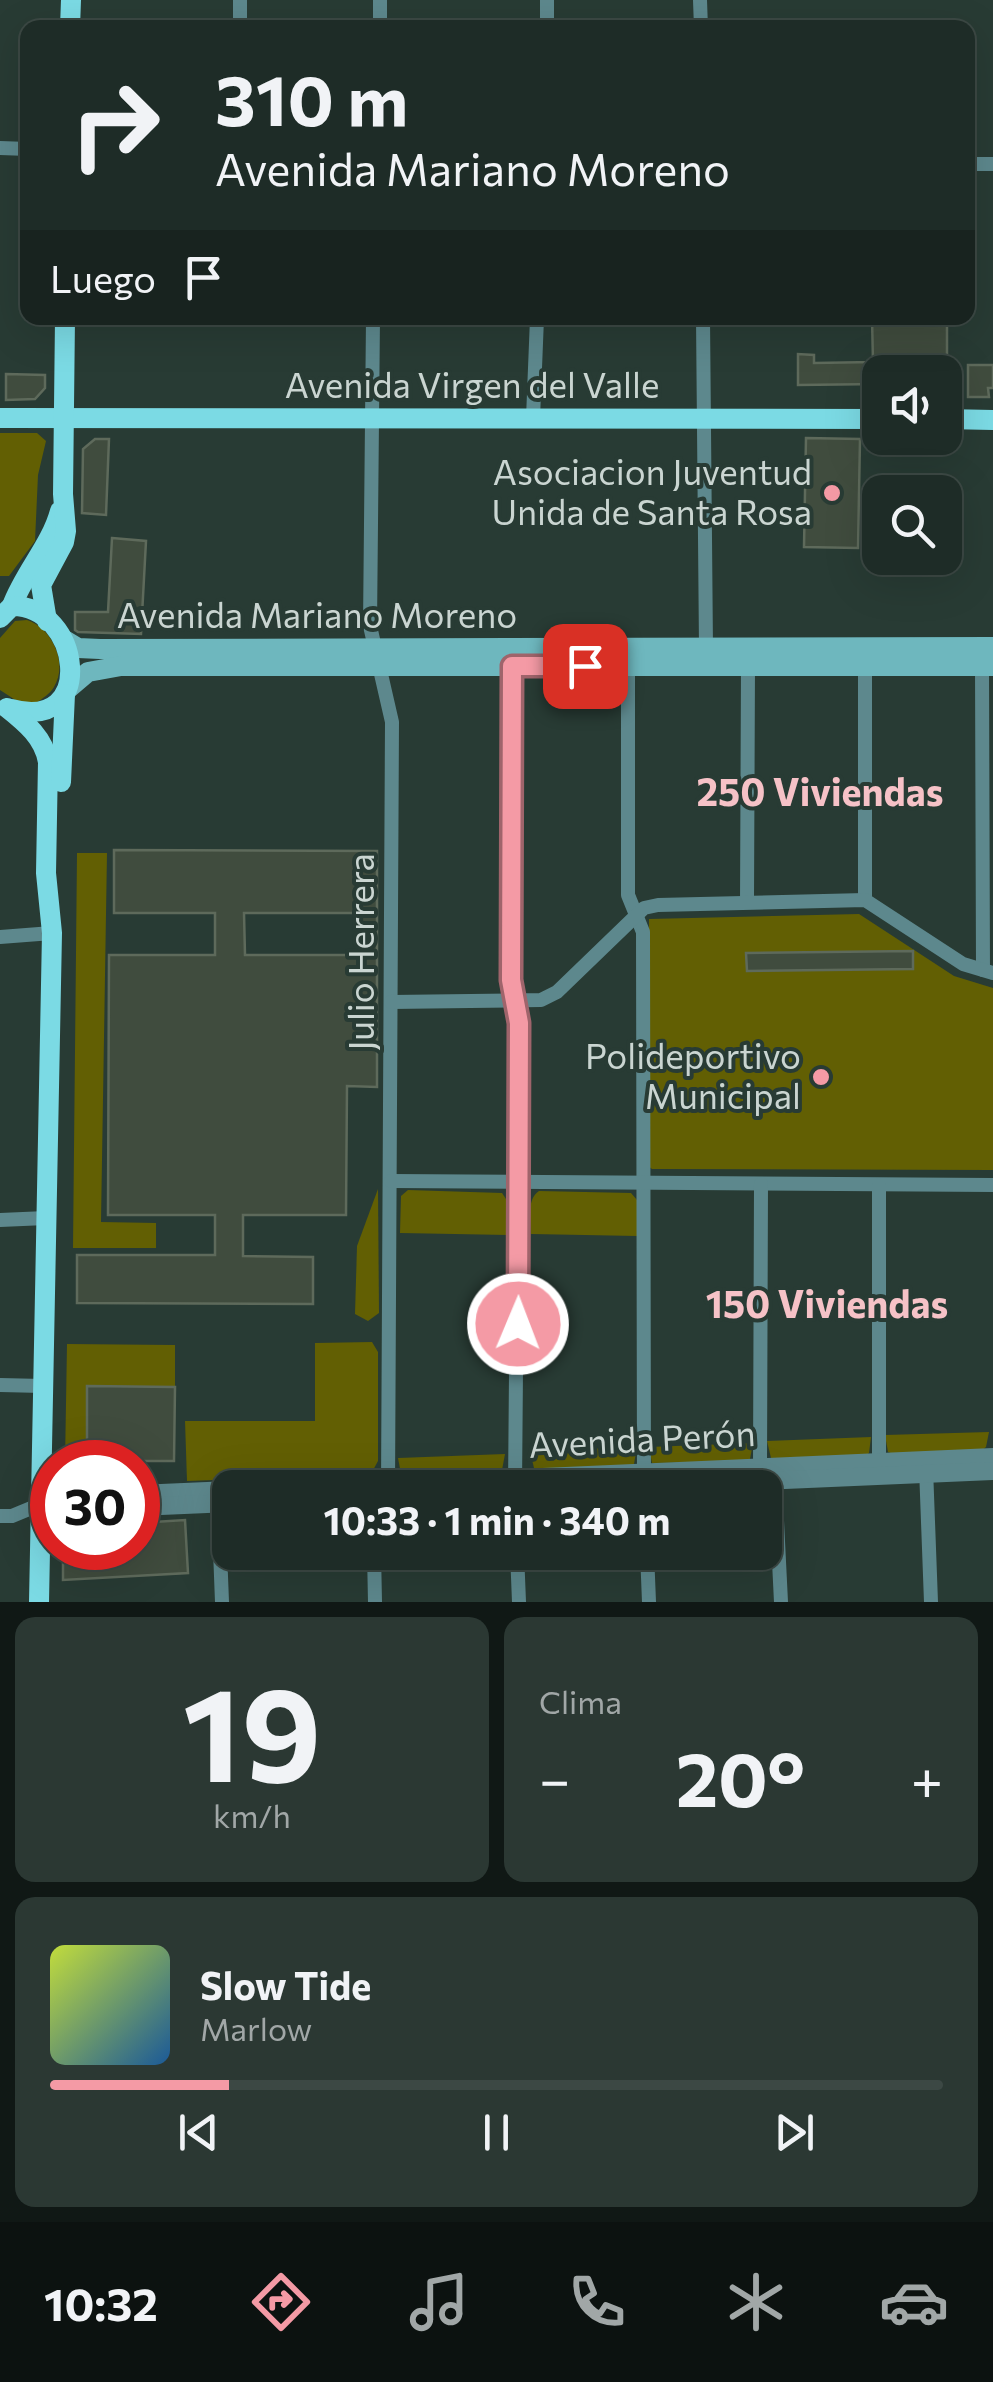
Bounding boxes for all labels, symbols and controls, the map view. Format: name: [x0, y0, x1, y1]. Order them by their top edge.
text: 310 m: [215, 55, 408, 140]
icon: right: [50, 60, 180, 190]
text: Avenida Mariano Moreno: [215, 140, 730, 195]
icon: arrive: [176, 250, 231, 305]
text: Luego: [50, 254, 156, 301]
map controls: [862, 355, 962, 575]
button: sound: [862, 355, 962, 455]
street label: Avenida Virgen del Valle: [285, 362, 659, 405]
place label: Asociacion Juventud Unida de Santa Rosa: [491, 449, 812, 532]
button: search: [862, 475, 962, 575]
marker: Asociacion Juventud Unida de Santa Rosa: [821, 482, 843, 504]
street label: Avenida Mariano Moreno: [117, 592, 517, 635]
pin: [543, 624, 628, 709]
icon: arrive: [558, 639, 613, 694]
district label: 250 Viviendas: [696, 767, 944, 814]
street label: Julio Herrera: [338, 853, 381, 1051]
place label: Polideportivo Municipal: [585, 1033, 801, 1116]
marker: Polideportivo Municipal: [810, 1066, 832, 1088]
position arrow: [466, 1272, 570, 1376]
district label: 150 Viviendas: [706, 1279, 948, 1326]
street label: Avenida Perón: [527, 1410, 756, 1465]
speed limit sign: 30: [30, 1440, 160, 1570]
text: 10:33 · 1 min · 340 m: [324, 1496, 670, 1543]
text: 19: [182, 1650, 322, 1809]
text: Clima: [539, 1681, 622, 1721]
text: 20°: [676, 1731, 805, 1822]
text: −: [539, 1744, 570, 1811]
text: +: [911, 1744, 943, 1811]
text: km/h: [213, 1795, 291, 1835]
text: Slow Tide: [200, 1961, 371, 2008]
text: Marlow: [200, 2008, 312, 2048]
icon: previous: [171, 2105, 226, 2160]
icon: pause: [469, 2105, 524, 2160]
icon: next: [767, 2105, 822, 2160]
icon: directions: [246, 2267, 316, 2337]
icon: music: [404, 2267, 474, 2337]
icon: phone: [562, 2267, 632, 2337]
icon: climate: [721, 2267, 791, 2337]
icon: car: [879, 2267, 949, 2337]
text: 10:32: [44, 2275, 158, 2330]

